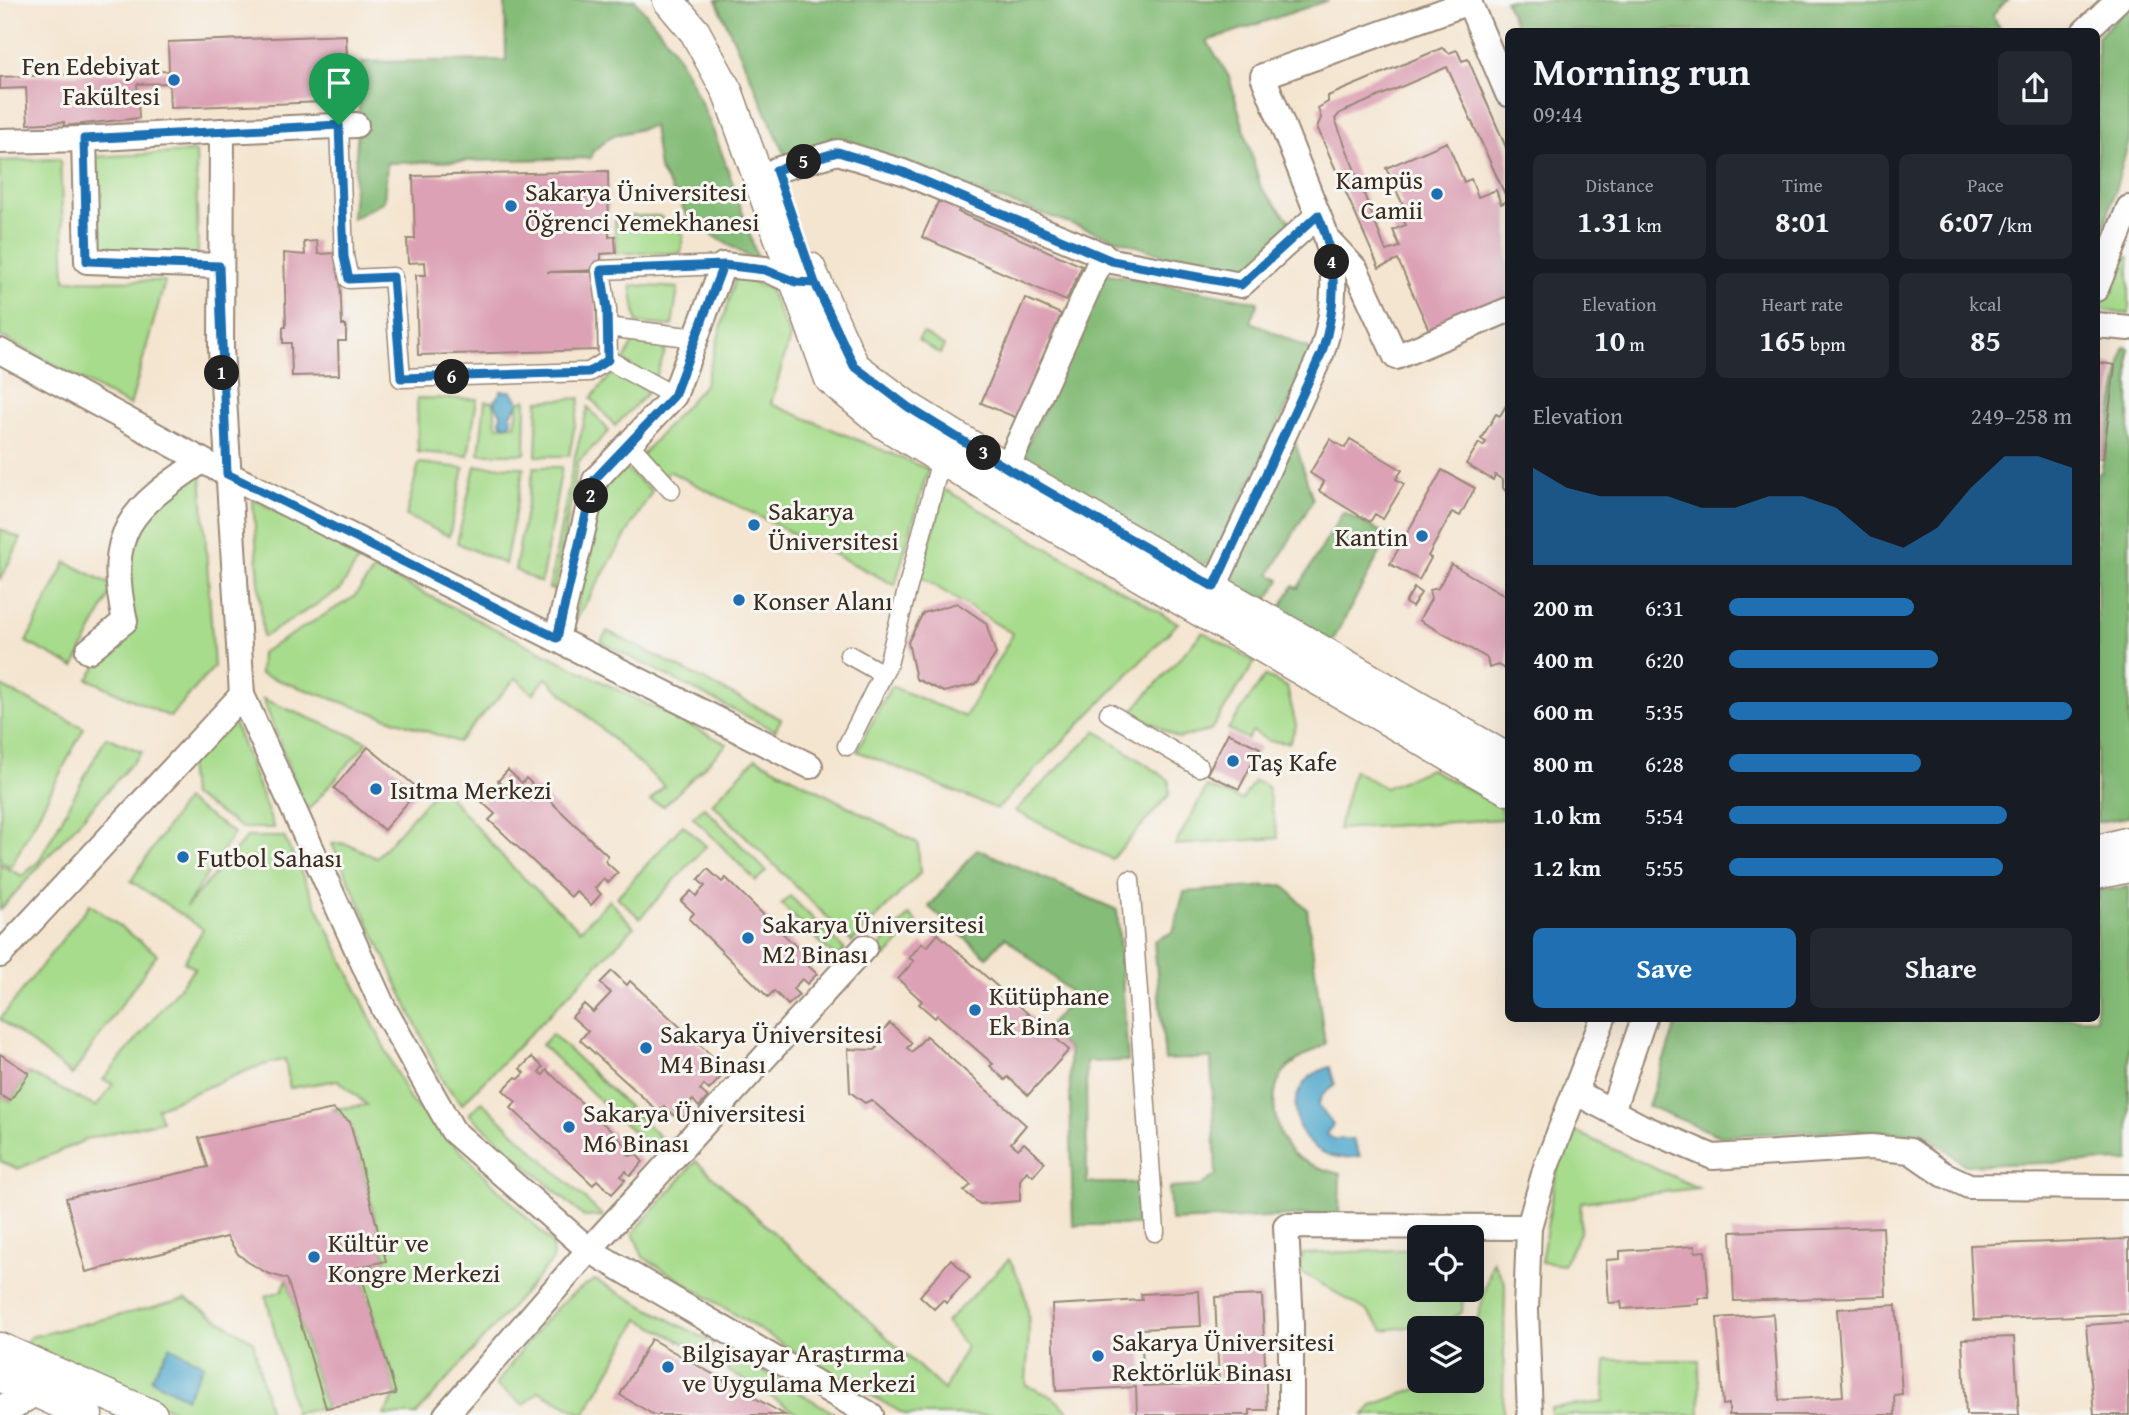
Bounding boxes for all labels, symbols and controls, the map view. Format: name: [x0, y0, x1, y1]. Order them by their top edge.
text: Morning run: [1533, 43, 1750, 99]
place label: Fen Edebiyat Fakültesi: [22, 46, 160, 115]
button: share: [1998, 51, 2072, 125]
pin: [309, 53, 369, 125]
icon: arrive: [320, 64, 358, 102]
marker: Fen Edebiyat Fakültesi: [166, 72, 182, 88]
text: 09:44: [1533, 97, 1583, 130]
pin: 5: [786, 144, 822, 180]
text: 5: [799, 147, 808, 175]
place label: Kampüs Camii: [1336, 160, 1423, 229]
text: Distance: [1585, 171, 1654, 199]
text: Time: [1782, 171, 1823, 199]
text: Pace: [1967, 171, 2004, 199]
place label: Sakarya Üniversitesi Öğrenci Yemekhanesi: [525, 172, 760, 241]
marker: Kampüs Camii: [1429, 186, 1445, 202]
marker: Sakarya Üniversitesi Öğrenci Yemekhanesi: [503, 198, 519, 214]
text: 1.31: [1577, 199, 1632, 243]
text: 8:01: [1775, 199, 1830, 243]
text: 6:07: [1939, 199, 1994, 243]
text: km: [1632, 211, 1662, 239]
text: /km: [1994, 211, 2032, 239]
pin: 4: [1314, 244, 1350, 280]
text: 4: [1327, 247, 1336, 275]
text: Elevation: [1582, 290, 1657, 318]
text: Heart rate: [1762, 290, 1843, 318]
text: kcal: [1969, 290, 2002, 318]
text: 10: [1594, 318, 1625, 362]
text: 165: [1759, 318, 1806, 362]
text: 85: [1970, 318, 2001, 362]
text: m: [1625, 330, 1645, 358]
text: bpm: [1806, 330, 1846, 358]
pin: 1: [204, 356, 240, 390]
text: 1: [217, 358, 226, 386]
pin: 6: [434, 360, 470, 394]
text: 6: [447, 362, 456, 390]
text: Elevation: [1533, 399, 1623, 432]
text: 249–258 m: [1971, 399, 2072, 432]
pin: 3: [967, 435, 1002, 470]
text: 3: [979, 438, 988, 466]
pin: 2: [574, 478, 608, 514]
text: 2: [586, 481, 595, 509]
place label: Sakarya Üniversitesi: [768, 491, 899, 560]
marker: Sakarya Üniversitesi: [746, 517, 762, 533]
place label: Kantin: [1335, 517, 1408, 556]
marker: Kantin: [1414, 528, 1430, 544]
place label: Konser Alanı: [753, 581, 892, 620]
text: 200 m: [1533, 591, 1594, 624]
text: 6:31: [1645, 591, 1684, 624]
marker: Konser Alanı: [731, 592, 747, 608]
text: 400 m: [1533, 643, 1594, 676]
text: 6:20: [1645, 643, 1684, 676]
text: 600 m: [1533, 695, 1594, 728]
text: 5:35: [1645, 695, 1684, 728]
place label: Taş Kafe: [1247, 742, 1337, 781]
text: 800 m: [1533, 747, 1594, 780]
text: 6:28: [1645, 747, 1684, 780]
marker: Taş Kafe: [1225, 753, 1241, 769]
place label: Isıtma Merkezi: [390, 770, 552, 809]
marker: Isıtma Merkezi: [368, 781, 384, 797]
text: 1.0 km: [1533, 799, 1601, 832]
text: 5:54: [1645, 799, 1684, 832]
place label: Futbol Sahası: [197, 838, 342, 877]
marker: Futbol Sahası: [175, 849, 191, 865]
text: 1.2 km: [1533, 851, 1601, 884]
text: 5:55: [1645, 851, 1684, 884]
place label: Sakarya Üniversitesi M2 Binası: [762, 904, 985, 973]
button: Save: [1533, 928, 1796, 1008]
button: Share: [1810, 928, 2072, 1008]
marker: Sakarya Üniversitesi M2 Binası: [740, 930, 756, 946]
place label: Kütüphane Ek Bina: [989, 976, 1109, 1045]
marker: Kütüphane Ek Bina: [967, 1002, 983, 1018]
place label: Sakarya Üniversitesi M4 Binası: [660, 1014, 883, 1083]
marker: Sakarya Üniversitesi M4 Binası: [638, 1040, 654, 1056]
place label: Sakarya Üniversitesi M6 Binası: [583, 1093, 806, 1162]
marker: Sakarya Üniversitesi M6 Binası: [561, 1119, 577, 1135]
place label: Kültür ve Kongre Merkezi: [328, 1223, 500, 1292]
map controls: [1407, 1225, 1484, 1393]
button: locate: [1407, 1225, 1484, 1302]
marker: Kültür ve Kongre Merkezi: [306, 1249, 322, 1265]
button: layers: [1407, 1316, 1484, 1393]
place label: Sakarya Üniversitesi Rektörlük Binası: [1112, 1322, 1335, 1391]
place label: Bilgisayar Araştırma ve Uygulama Merkezi: [682, 1333, 916, 1402]
marker: Sakarya Üniversitesi Rektörlük Binası: [1090, 1348, 1106, 1364]
marker: Bilgisayar Araştırma ve Uygulama Merkezi: [660, 1359, 676, 1375]

